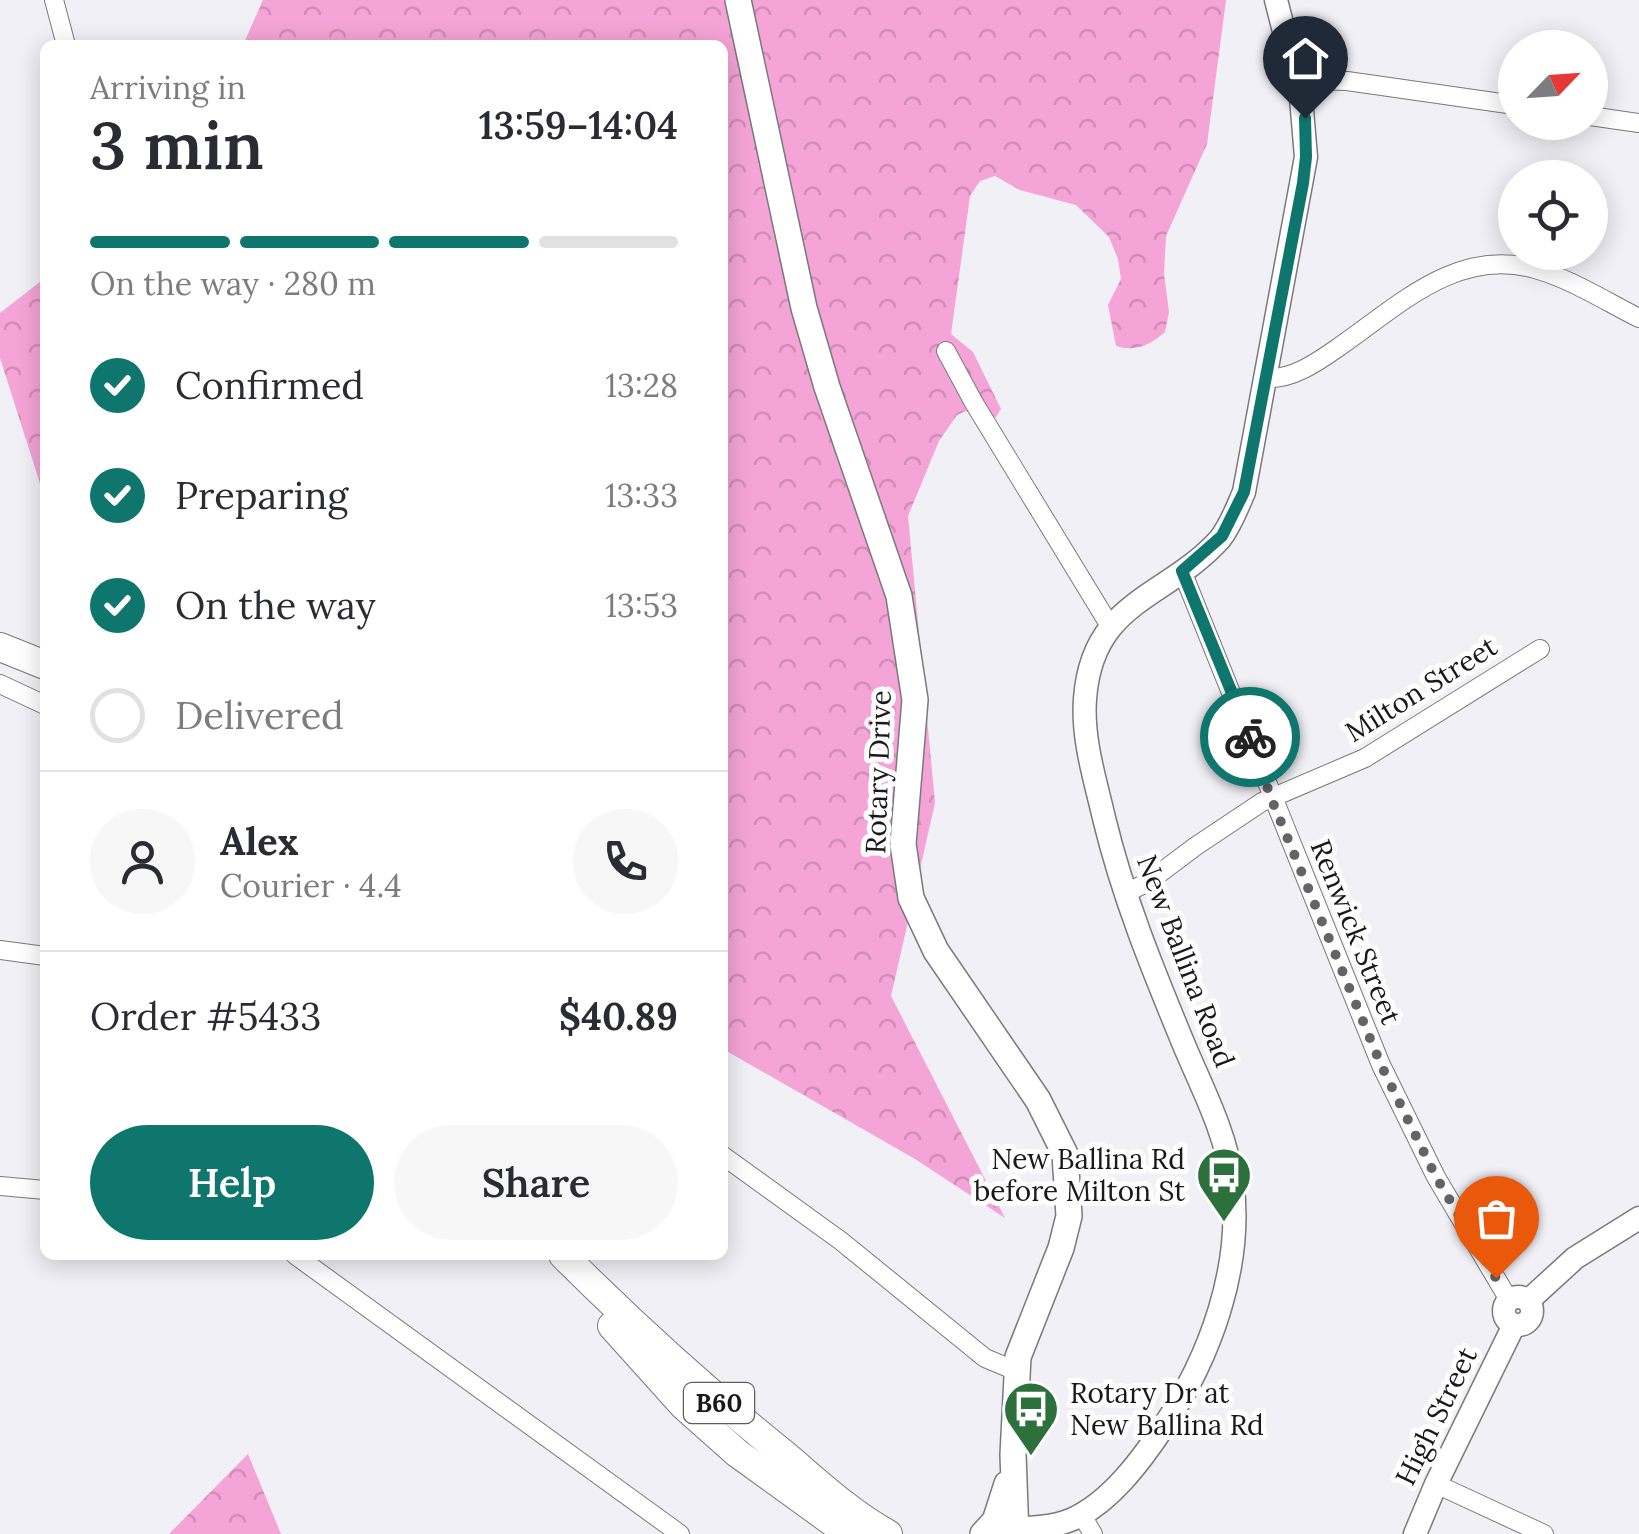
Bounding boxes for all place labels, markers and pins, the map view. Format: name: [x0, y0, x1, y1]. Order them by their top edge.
pin: [1263, 16, 1348, 119]
place label: New Ballina Rd before Milton St: [974, 1141, 1185, 1209]
bus stop icon: New Ballina Rd before Milton St: [1194, 1145, 1254, 1224]
pin: [1454, 1176, 1539, 1279]
place label: Rotary Dr at New Ballina Rd: [1070, 1375, 1264, 1443]
bus stop icon: Rotary Dr at New Ballina Rd: [1001, 1379, 1061, 1458]

